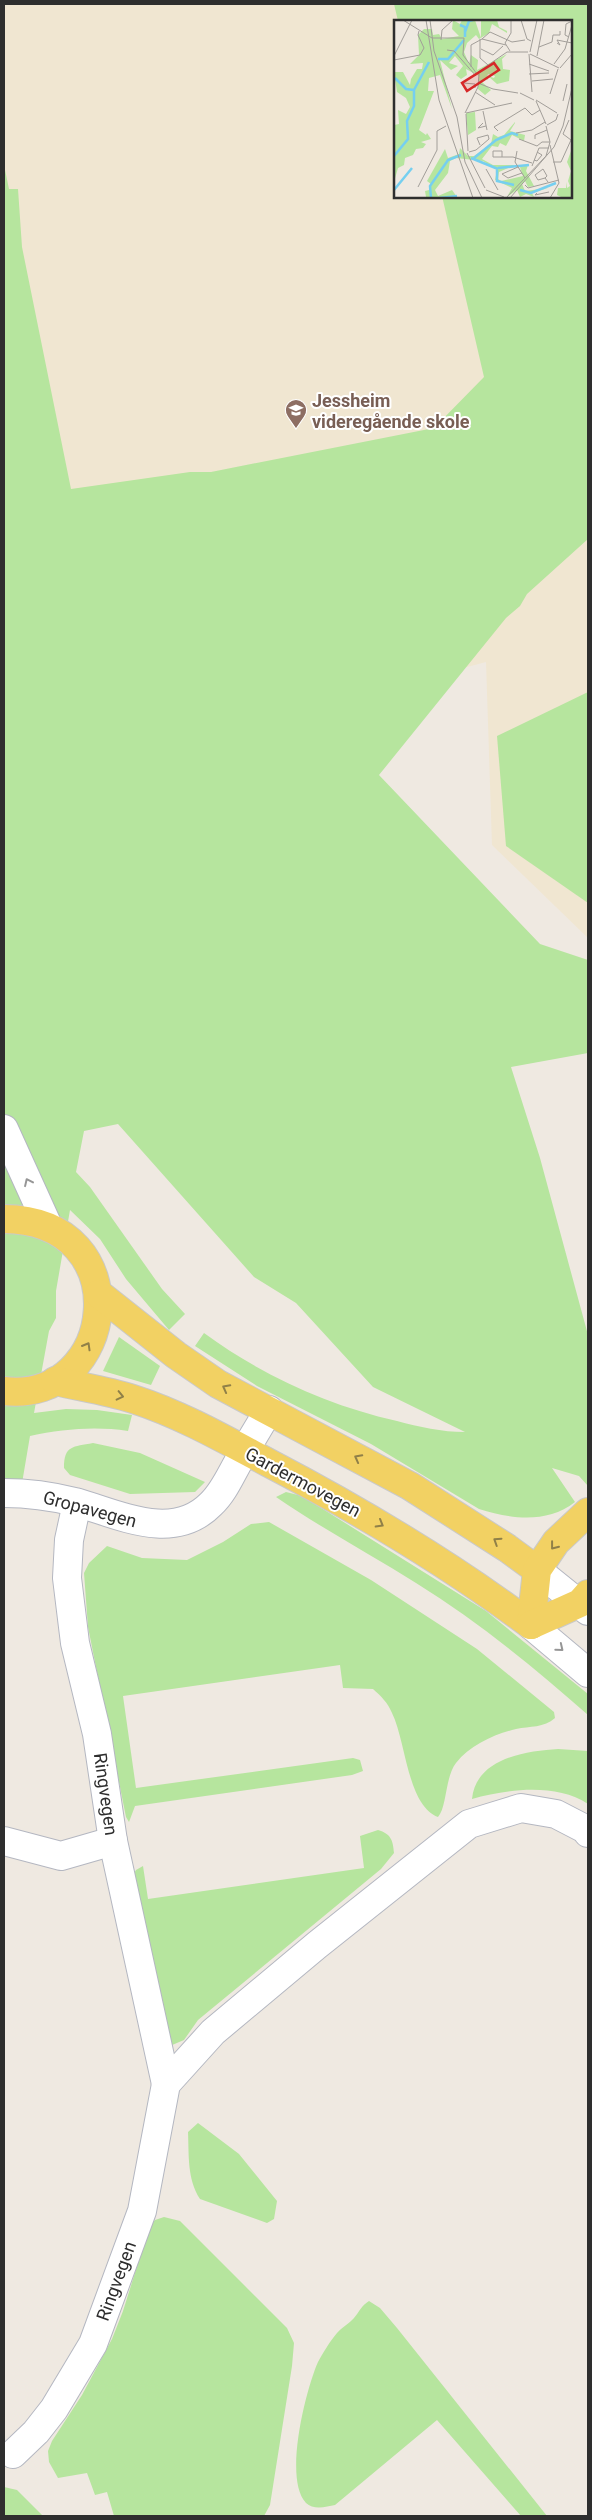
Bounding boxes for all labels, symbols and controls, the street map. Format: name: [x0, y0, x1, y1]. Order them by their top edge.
inset map: [394, 20, 572, 198]
place label: Jessheim videregående skole: [312, 390, 470, 432]
school or university icon: Jessheim videregående skole: [284, 398, 308, 429]
one-way arrow: [24, 1178, 34, 1187]
one-way arrow: [81, 1343, 91, 1352]
one-way arrow: [222, 1384, 231, 1394]
one-way arrow: [115, 1390, 124, 1401]
street label: Gardermovegen: [242, 1443, 364, 1521]
one-way arrow: [354, 1454, 363, 1464]
street label: Gropavegen: [41, 1486, 139, 1532]
one-way arrow: [375, 1518, 384, 1528]
one-way arrow: [494, 1538, 503, 1548]
one-way arrow: [551, 1540, 559, 1549]
one-way arrow: [554, 1643, 563, 1651]
street label: Ringvegen: [90, 1751, 122, 1837]
street label: Ringvegen: [92, 2238, 140, 2324]

